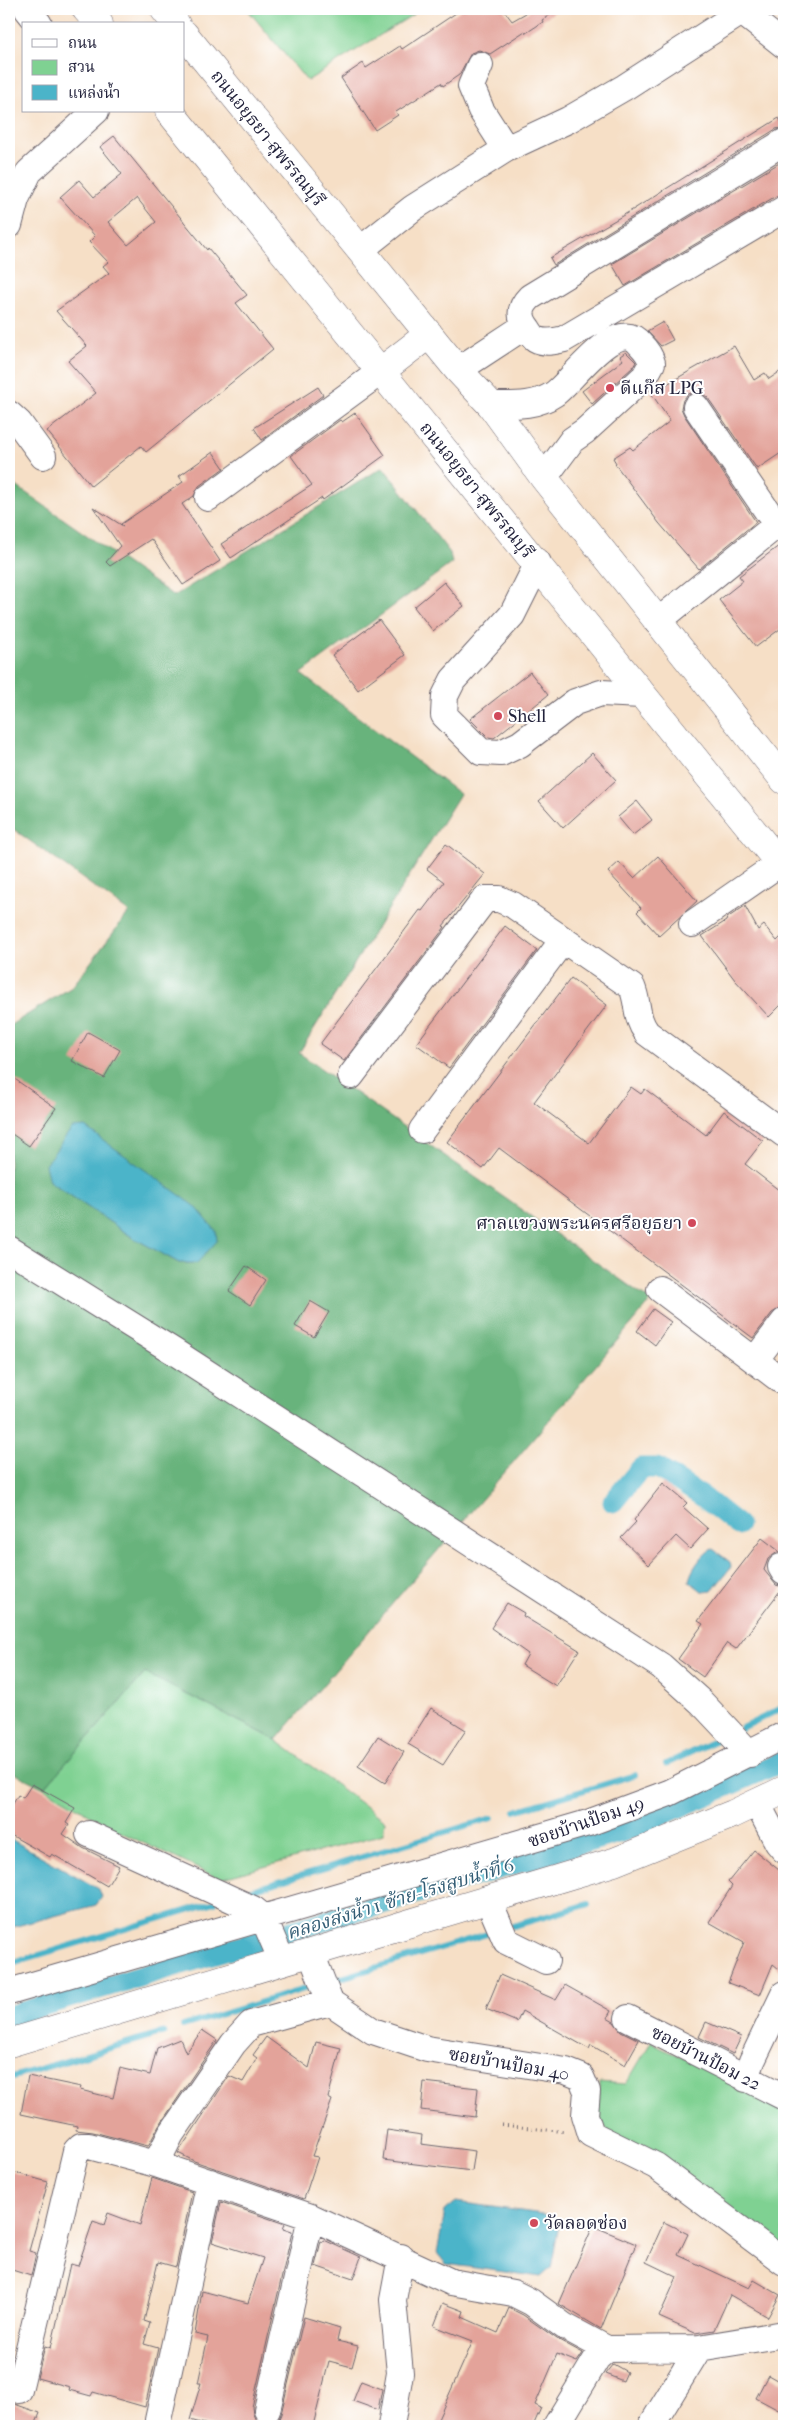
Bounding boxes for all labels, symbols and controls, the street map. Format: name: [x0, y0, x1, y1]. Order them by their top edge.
legend: [22, 22, 185, 112]
text: ถนน: [68, 34, 97, 52]
text: สวน: [68, 58, 95, 76]
street label: ถนนอยุธยา-สุพรรณบุรี: [205, 66, 329, 211]
text: แหล่งน้ำ: [68, 82, 120, 102]
place label: ดีแก๊ส LPG: [620, 378, 704, 399]
marker: ดีแก๊ส LPG: [604, 382, 616, 394]
street label: ถนนอยุธยา-สุพรรณบุรี: [414, 418, 538, 563]
place label: Shell: [508, 706, 546, 727]
marker: Shell: [492, 710, 504, 722]
place label: ศาลแขวงพระนครศรีอยุธยา: [476, 1213, 682, 1235]
marker: ศาลแขวงพระนครศรีอยุธยา: [686, 1217, 698, 1229]
street label: ซอยบ้านป้อม 49: [525, 1793, 647, 1852]
water label: คลองส่งน้ำ 1 ซ้าย-โรงสูบน้ำที่ 6: [283, 1850, 517, 1945]
street label: ซอยบ้านป้อม 22: [647, 2022, 764, 2095]
street label: ซอยบ้านป้อม 40: [447, 2044, 571, 2085]
place label: วัดลอดช่อง: [544, 2213, 628, 2234]
marker: วัดลอดช่อง: [528, 2217, 540, 2229]

